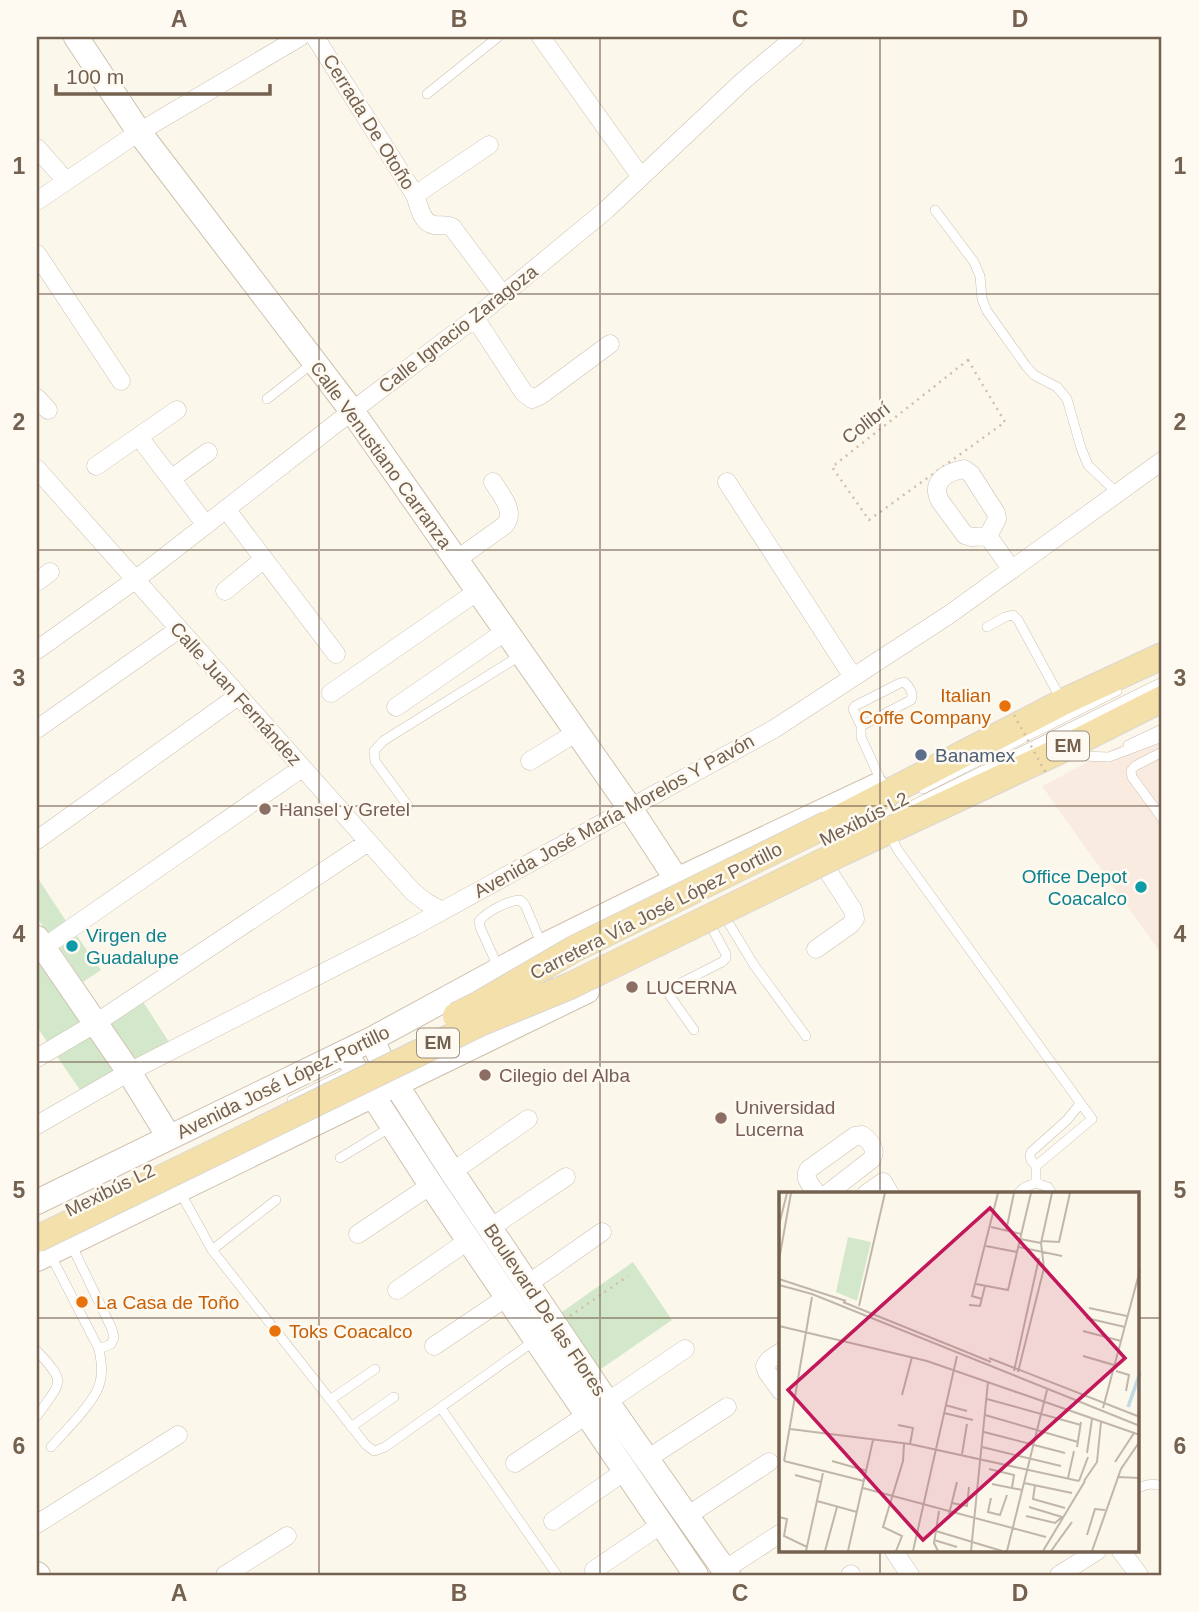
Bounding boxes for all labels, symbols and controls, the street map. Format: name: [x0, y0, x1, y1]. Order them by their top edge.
text: A: [171, 6, 187, 32]
text: B: [451, 6, 467, 32]
text: C: [732, 6, 748, 32]
text: D: [1012, 6, 1028, 32]
street label: Cerrada De Otoño: [319, 51, 419, 193]
scale bar: [56, 52, 270, 96]
text: 100 m: [66, 65, 124, 88]
text: 1: [13, 153, 26, 179]
text: 1: [1174, 153, 1187, 179]
street label: Calle Ignacio Zaragoza: [375, 260, 542, 397]
street label: Calle Venustiano Carranza: [306, 357, 456, 553]
street label: Colibrí: [838, 397, 895, 448]
text: 2: [13, 409, 25, 435]
text: 2: [1174, 409, 1186, 435]
street label: Calle Juan Fernández: [166, 618, 306, 770]
text: 3: [13, 665, 25, 691]
text: 3: [1174, 665, 1186, 691]
place label: Italian Coffe Company: [859, 685, 991, 728]
marker: Italian Coffe Company: [997, 698, 1013, 714]
street label: Avenida José María Morelos Y Pavón: [470, 730, 758, 902]
road number: EM: [1047, 732, 1089, 760]
place label: Banamex: [935, 745, 1016, 766]
marker: Banamex: [913, 747, 929, 763]
street label: Mexibús L2: [816, 788, 912, 850]
place label: Hansel y Gretel: [279, 799, 410, 820]
marker: Hansel y Gretel: [257, 801, 273, 817]
street label: Carretera Vía José López Portillo: [527, 838, 785, 984]
place label: Office Depot Coacalco: [1022, 866, 1128, 909]
marker: Office Depot Coacalco: [1133, 879, 1149, 895]
text: 4: [13, 921, 26, 947]
text: 4: [1174, 921, 1187, 947]
place label: Virgen de Guadalupe: [86, 925, 179, 968]
marker: Virgen de Guadalupe: [64, 938, 80, 954]
place label: LUCERNA: [646, 977, 737, 998]
marker: LUCERNA: [624, 979, 640, 995]
street label: Avenida José López Portillo: [173, 1021, 393, 1143]
road number: EM: [417, 1028, 459, 1058]
place label: Cilegio del Alba: [499, 1065, 630, 1086]
marker: Cilegio del Alba: [477, 1067, 493, 1083]
place label: Universidad Lucerna: [735, 1097, 835, 1140]
marker: Universidad Lucerna: [713, 1110, 729, 1126]
street label: Mexibús L2: [62, 1159, 158, 1221]
text: 5: [13, 1177, 26, 1203]
text: 5: [1174, 1177, 1187, 1203]
inset map: [779, 1192, 1140, 1552]
street label: Boulevard De las Flores: [480, 1220, 610, 1400]
place label: La Casa de Toño: [96, 1292, 239, 1313]
marker: La Casa de Toño: [74, 1294, 90, 1310]
place label: Toks Coacalco: [289, 1321, 413, 1342]
marker: Toks Coacalco: [267, 1323, 283, 1339]
text: 6: [13, 1433, 25, 1459]
text: 6: [1174, 1433, 1186, 1459]
text: A: [171, 1580, 187, 1606]
text: B: [451, 1580, 467, 1606]
text: C: [732, 1580, 748, 1606]
text: D: [1012, 1580, 1028, 1606]

